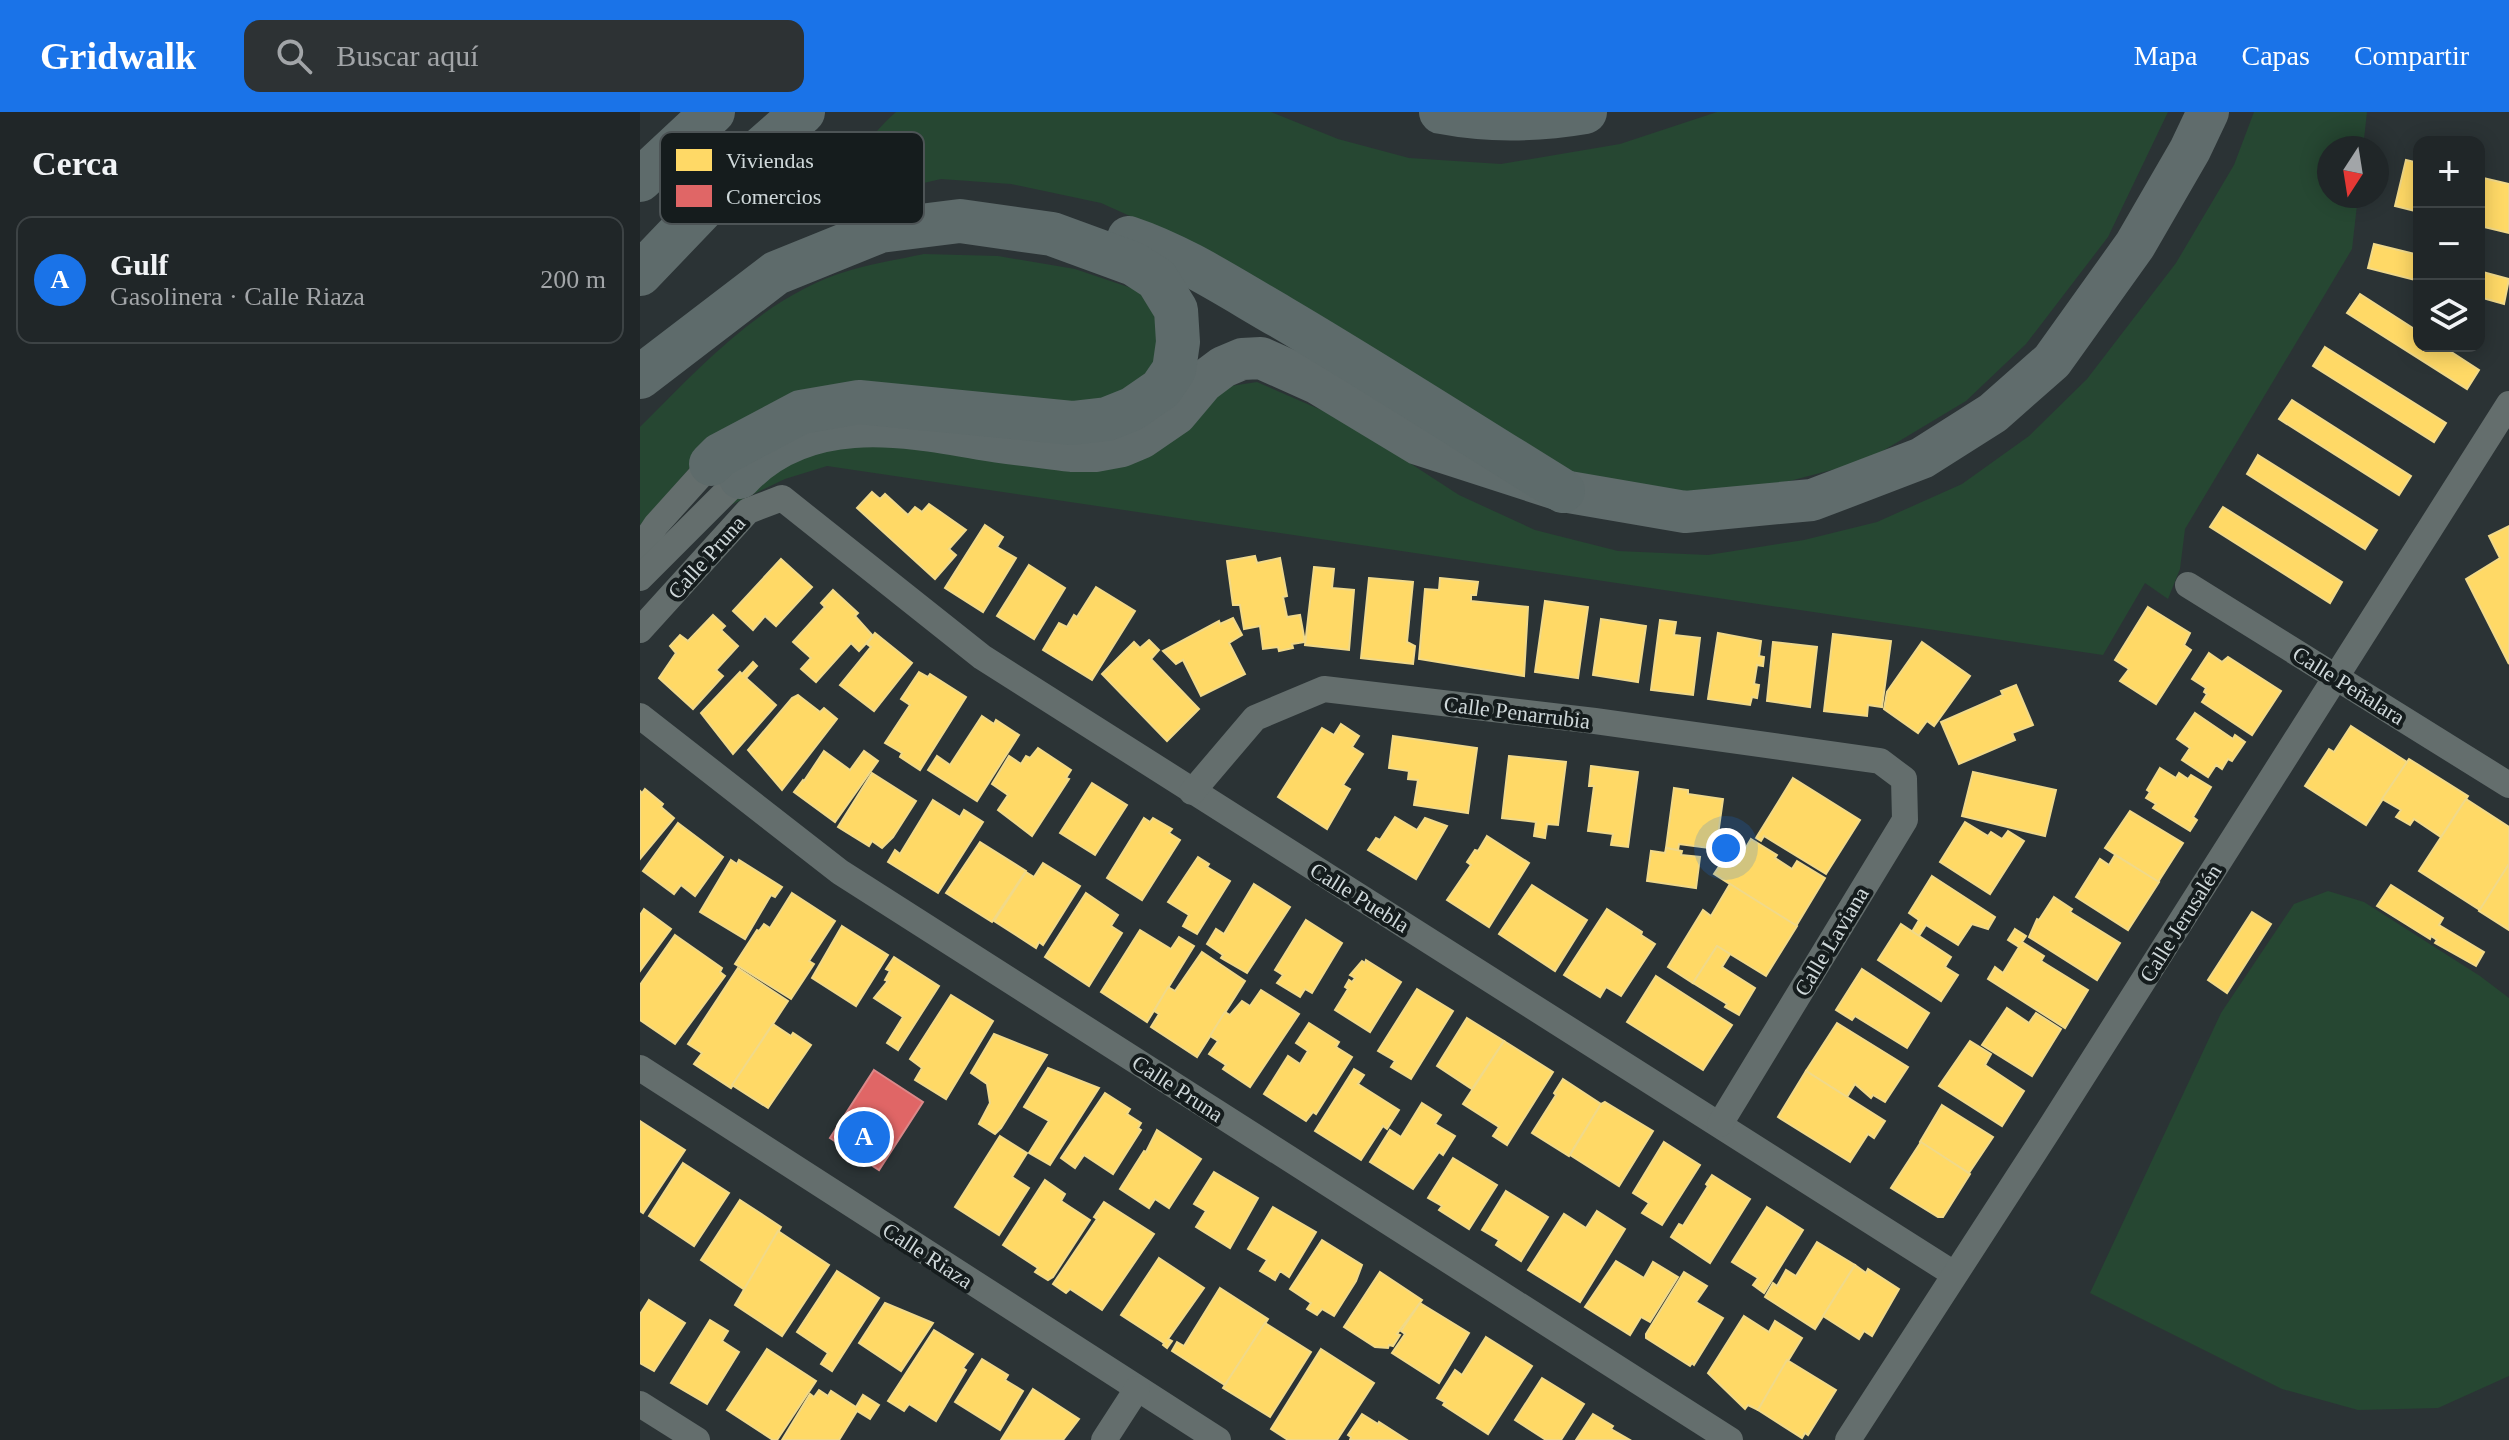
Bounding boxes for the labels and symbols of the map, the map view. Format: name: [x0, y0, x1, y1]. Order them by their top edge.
legend: [660, 132, 924, 224]
north arrow: [2317, 136, 2389, 208]
text: Viviendas: [726, 148, 814, 173]
text: Comercios: [726, 184, 821, 209]
street label: Calle Pruna: [663, 510, 750, 604]
street label: Calle Peñalara: [2288, 641, 2410, 730]
street label: Calle Penarrubia: [1442, 691, 1592, 734]
your location: [1706, 828, 1746, 868]
street label: Calle Puebla: [1306, 857, 1414, 938]
street label: Calle Jerusalén: [2134, 860, 2226, 987]
street label: Calle Laviana: [1789, 882, 1874, 1000]
street label: Calle Pruna: [1128, 1050, 1228, 1127]
pin: A: [838, 1107, 890, 1167]
street label: Calle Riaza: [878, 1217, 978, 1294]

